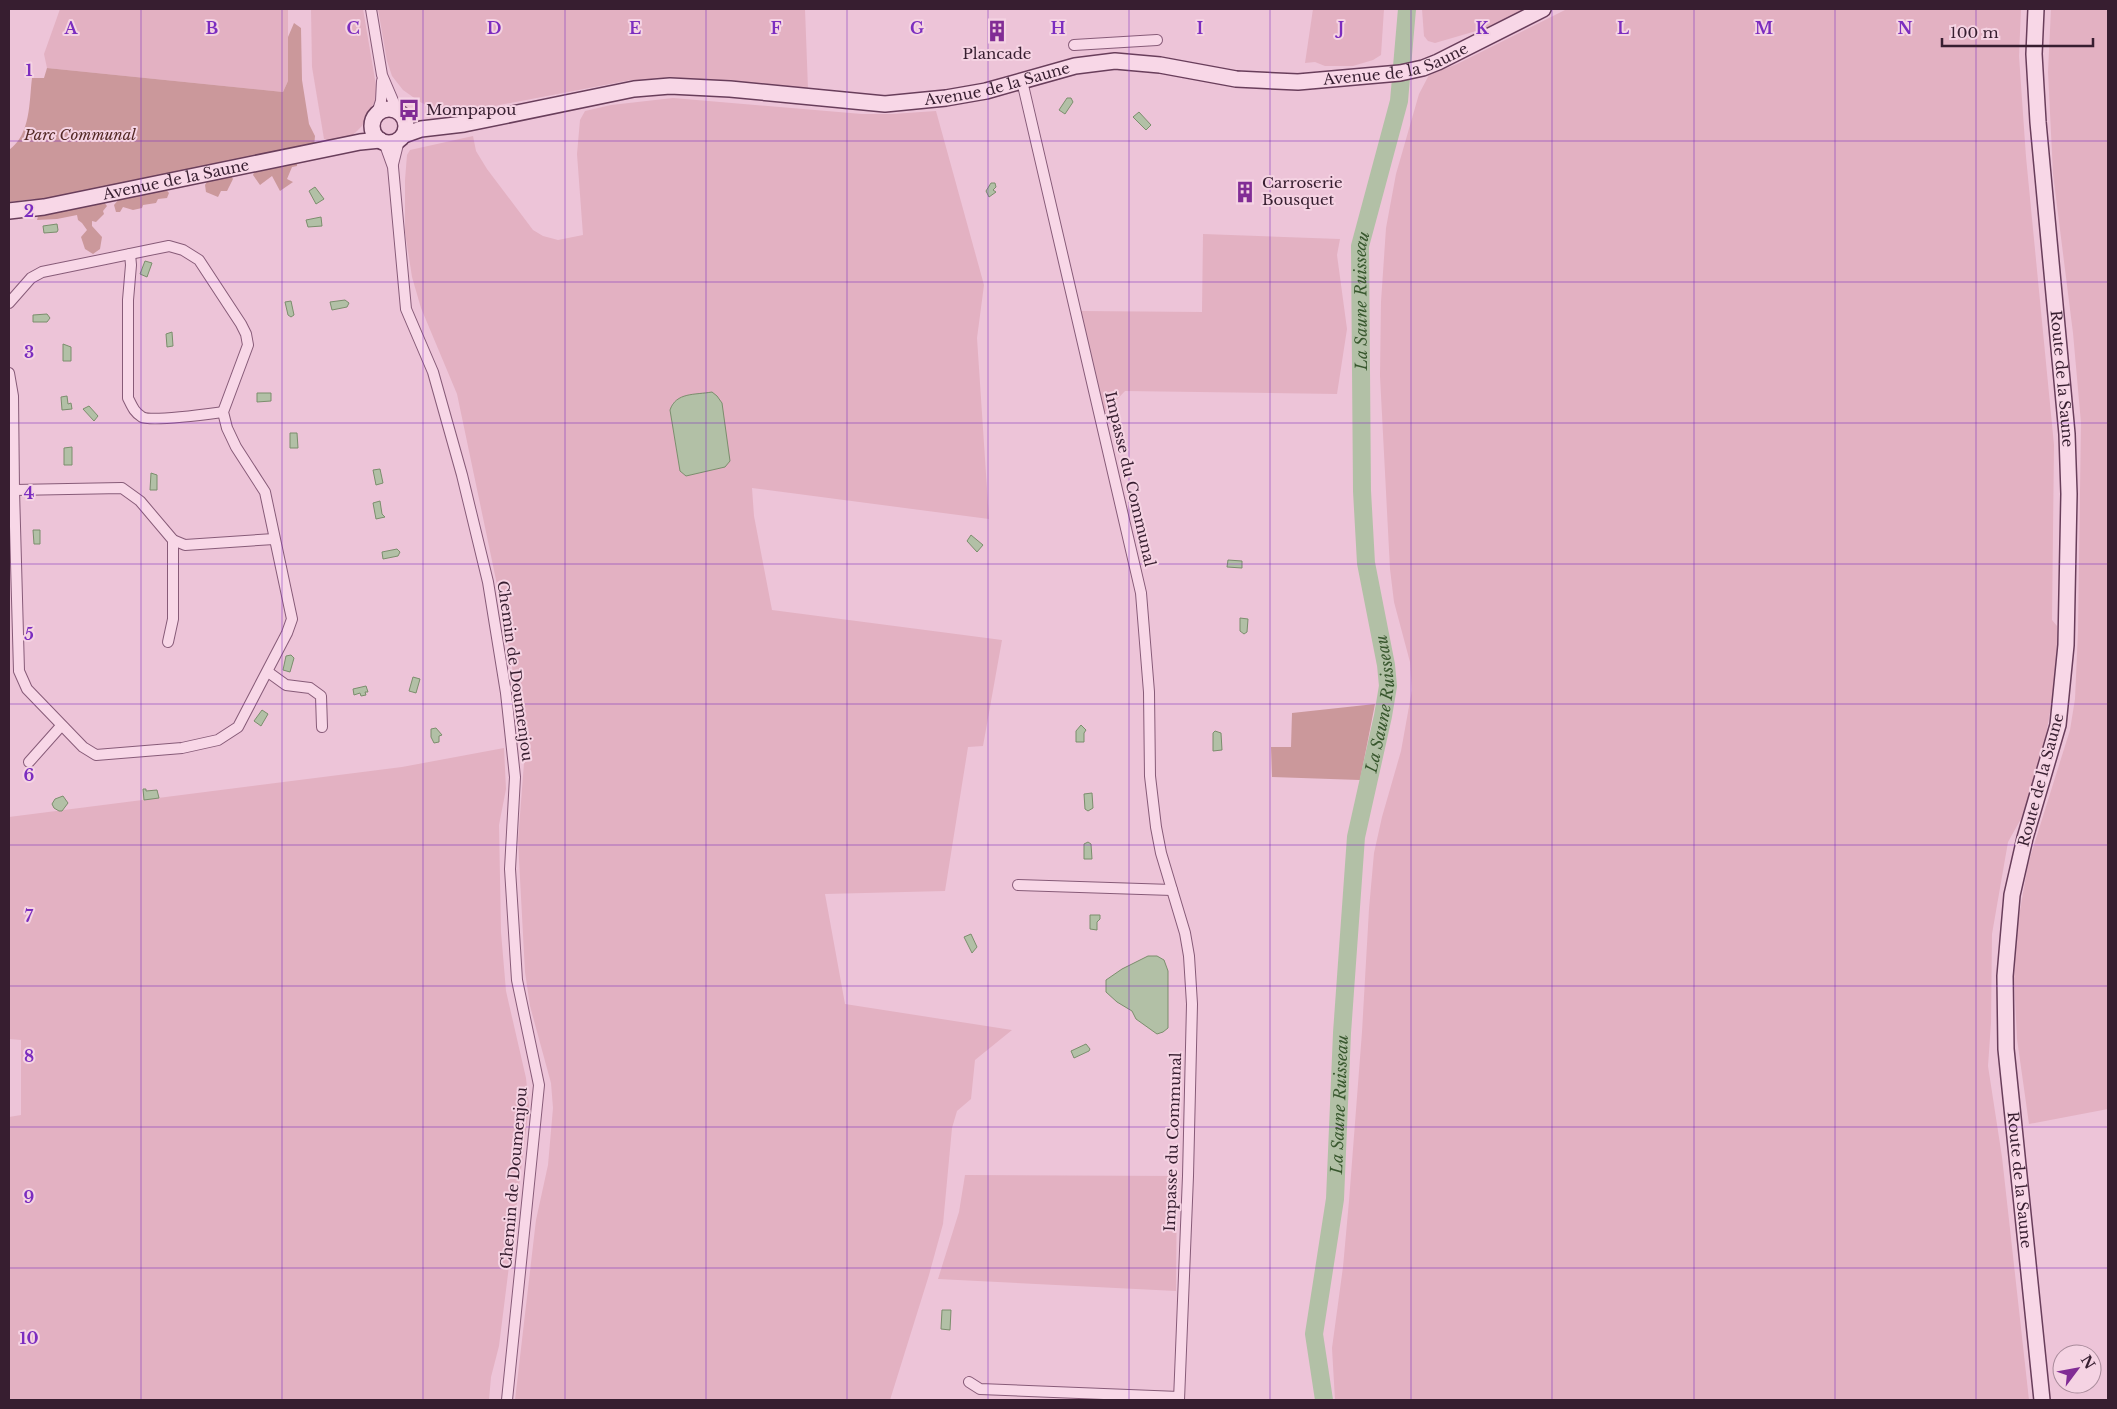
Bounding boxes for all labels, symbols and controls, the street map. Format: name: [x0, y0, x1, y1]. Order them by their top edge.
scale bar: [1942, 15, 2093, 47]
text: A: [64, 18, 79, 38]
text: B: [206, 18, 219, 38]
text: C: [346, 18, 360, 38]
text: D: [487, 18, 501, 38]
text: E: [629, 18, 641, 38]
text: F: [770, 18, 782, 38]
text: G: [910, 18, 924, 38]
building icon: Plancade: [984, 18, 1010, 44]
text: H: [1050, 18, 1066, 38]
text: I: [1197, 18, 1204, 38]
text: J: [1335, 18, 1344, 38]
text: K: [1475, 18, 1489, 38]
text: L: [1617, 18, 1629, 38]
text: M: [1755, 18, 1773, 38]
text: N: [1897, 18, 1913, 38]
text: 100 m: [1950, 23, 1999, 42]
street label: Avenue de la Saune: [1322, 38, 1471, 89]
place label: Plancade: [963, 44, 1031, 63]
street label: Avenue de la Saune: [923, 58, 1072, 109]
text: 1: [26, 60, 33, 80]
bus stop icon: Mompapou: [396, 97, 422, 123]
place label: Mompapou: [426, 100, 516, 119]
park label: Parc Communal: [23, 125, 136, 144]
street label: Avenue de la Saune: [100, 155, 251, 204]
place label: Carroserie Bousquet: [1262, 173, 1343, 209]
building icon: Carroserie Bousquet: [1232, 179, 1258, 205]
text: 2: [24, 201, 34, 221]
water label: La Saune Ruisseau: [1349, 229, 1374, 371]
street label: Route de la Saune: [2047, 309, 2077, 448]
text: 3: [24, 342, 34, 362]
street label: Impasse du Communal: [1101, 389, 1160, 569]
text: 4: [24, 483, 34, 503]
street label: Chemin de Doumenjou: [493, 579, 538, 763]
text: 5: [24, 624, 34, 644]
water label: La Saune Ruisseau: [1360, 633, 1398, 775]
street label: Route de la Saune: [2014, 711, 2067, 849]
text: 6: [24, 765, 35, 785]
text: 7: [25, 906, 34, 926]
water label: La Saune Ruisseau: [1326, 1034, 1352, 1175]
text: 8: [24, 1046, 34, 1066]
street label: Impasse du Communal: [1160, 1052, 1185, 1232]
street label: Chemin de Doumenjou: [496, 1086, 531, 1270]
street label: Route de la Saune: [2003, 1110, 2036, 1249]
text: 9: [24, 1187, 35, 1207]
text: 10: [19, 1328, 39, 1348]
north arrow: [2052, 1344, 2102, 1394]
text: N: [2077, 1352, 2099, 1372]

